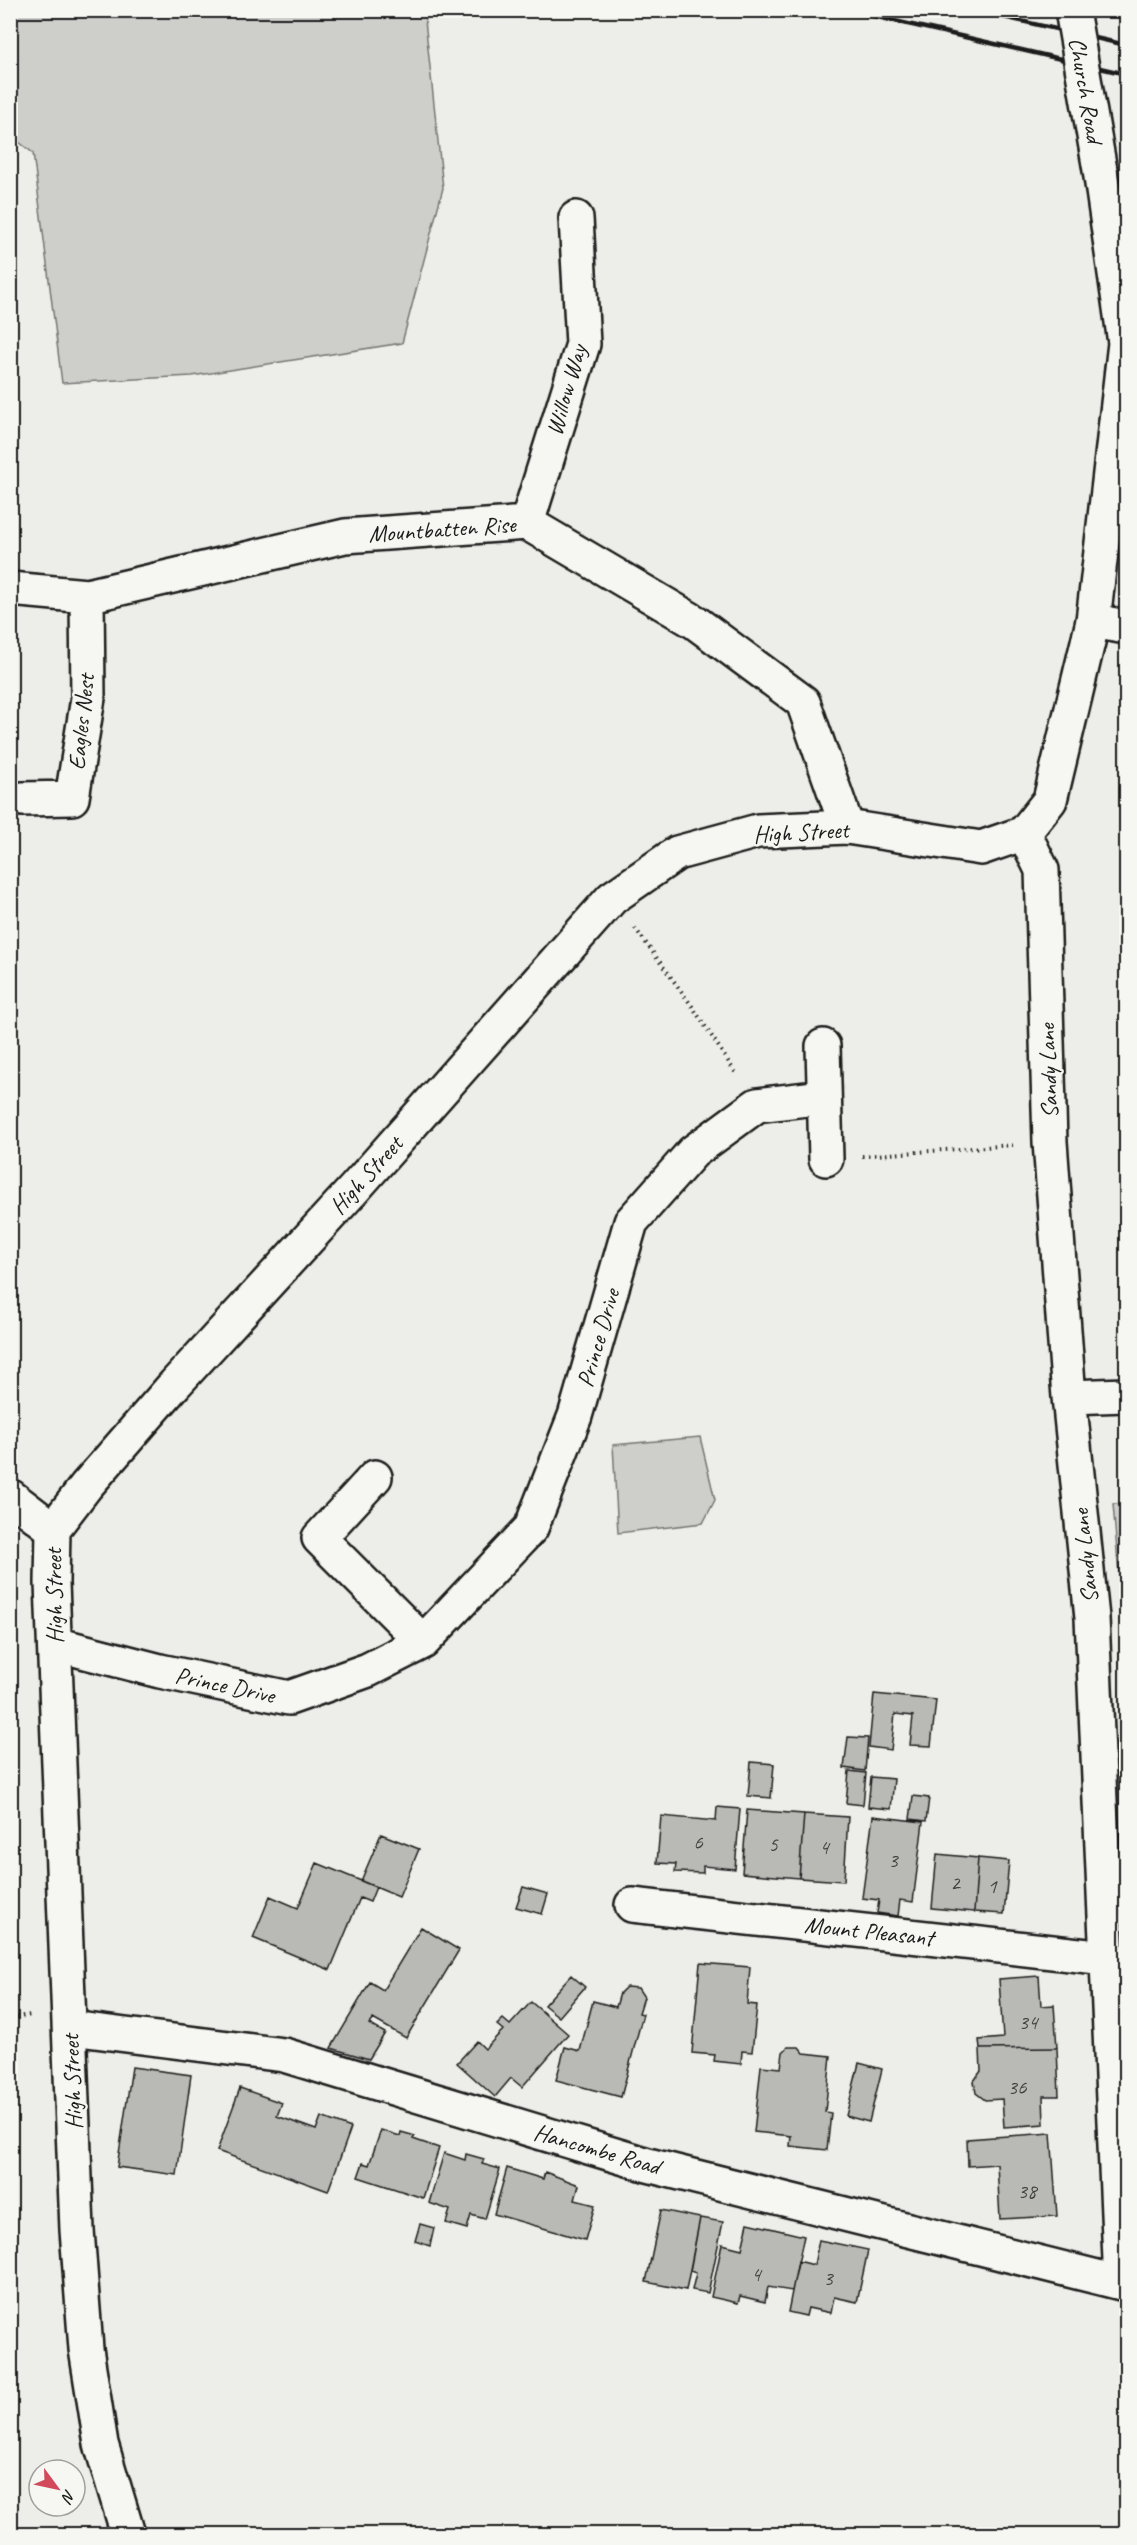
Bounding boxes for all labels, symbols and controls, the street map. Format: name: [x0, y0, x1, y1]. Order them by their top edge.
street label: Church Road: [1062, 35, 1111, 148]
street label: Willow Way: [539, 340, 594, 439]
street label: Mountbatten Rise: [367, 509, 519, 549]
street label: Eagles Nest: [61, 671, 101, 771]
street label: High Street: [753, 814, 851, 849]
street label: Sandy Lane: [1031, 1021, 1065, 1119]
street label: High Street: [323, 1128, 410, 1220]
street label: Prince Drive: [570, 1283, 627, 1391]
street label: Sandy Lane: [1065, 1505, 1105, 1605]
street label: High Street: [38, 1546, 70, 1644]
street label: Prince Drive: [173, 1660, 280, 1711]
house number: 6: [693, 1829, 703, 1855]
house number: 5: [768, 1831, 779, 1857]
house number: 4: [819, 1834, 831, 1860]
house number: 3: [888, 1847, 899, 1873]
house number: 2: [950, 1870, 961, 1896]
house number: 1: [987, 1873, 998, 1899]
street label: Mount Pleasant: [803, 1909, 938, 1953]
house number: 34: [1019, 2009, 1040, 2035]
street label: High Street: [55, 2032, 89, 2130]
house number: 36: [1008, 2074, 1027, 2100]
street label: Hancombe Road: [531, 2117, 667, 2182]
house number: 38: [1018, 2178, 1039, 2204]
house number: 4: [751, 2261, 763, 2287]
house number: 3: [823, 2265, 834, 2291]
north arrow: [27, 2458, 87, 2518]
text: N: [56, 2486, 80, 2508]

